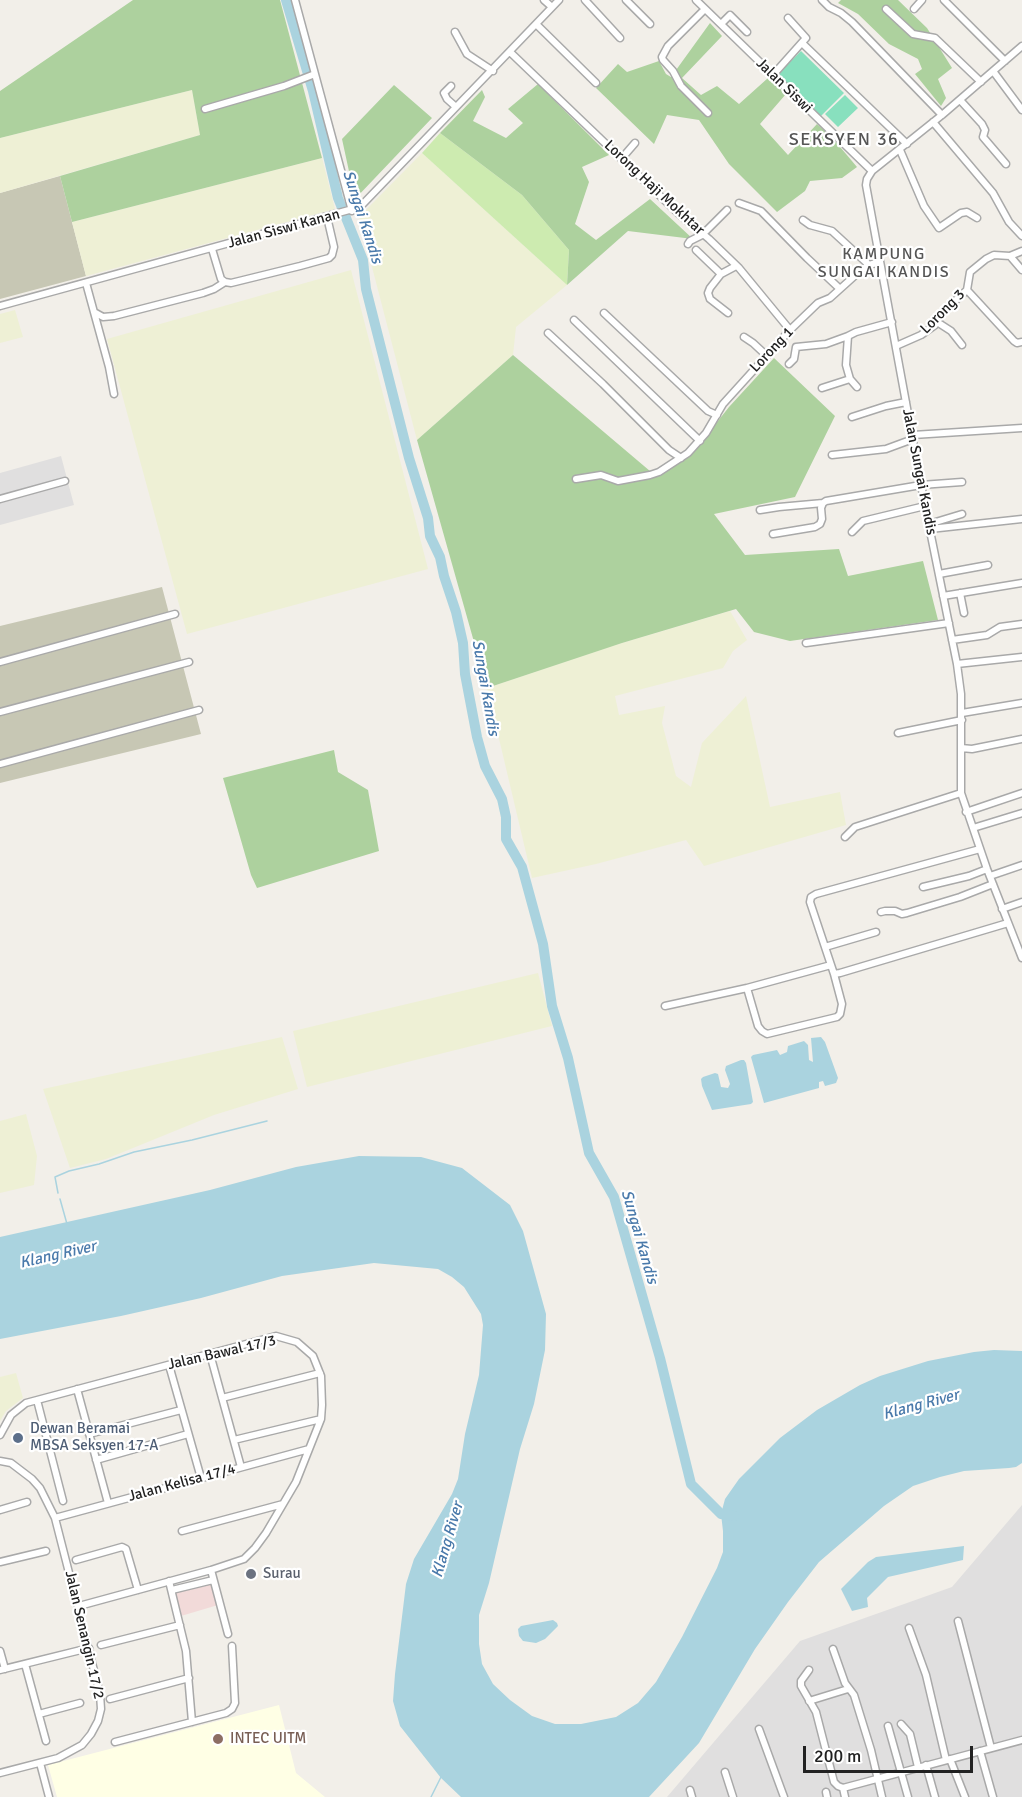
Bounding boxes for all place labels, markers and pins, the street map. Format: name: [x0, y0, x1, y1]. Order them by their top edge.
place label: Dewan Beramai MBSA Seksyen 17-A: [30, 1420, 158, 1455]
marker: Dewan Beramai MBSA Seksyen 17-A: [11, 1431, 25, 1445]
place label: Surau: [263, 1565, 301, 1583]
marker: Surau: [244, 1567, 258, 1581]
place label: INTEC UITM: [230, 1730, 306, 1748]
marker: INTEC UITM: [211, 1732, 225, 1746]

